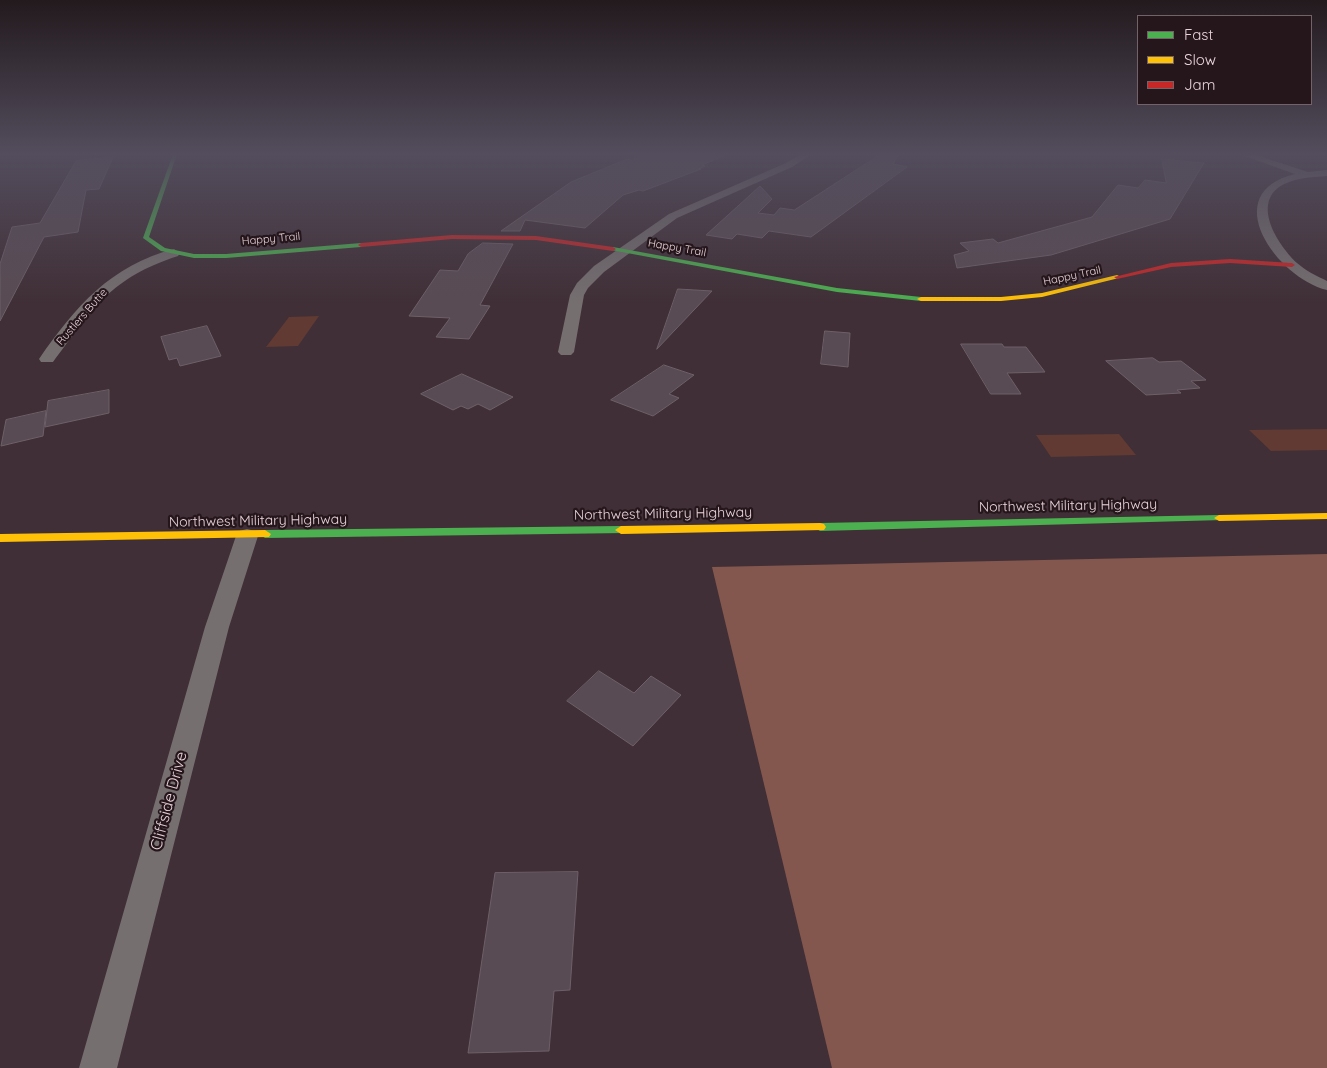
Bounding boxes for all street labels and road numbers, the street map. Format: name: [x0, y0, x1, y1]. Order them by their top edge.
street label: Happy Trail: [241, 230, 301, 248]
street label: Happy Trail: [647, 236, 707, 260]
street label: Happy Trail: [1042, 263, 1102, 289]
street label: Rustlers Butte: [54, 286, 110, 348]
street label: Northwest Military Highway: [979, 496, 1157, 516]
street label: Northwest Military Highway: [574, 504, 752, 524]
street label: Northwest Military Highway: [169, 511, 347, 531]
street label: Cliffside Drive: [147, 749, 191, 853]

